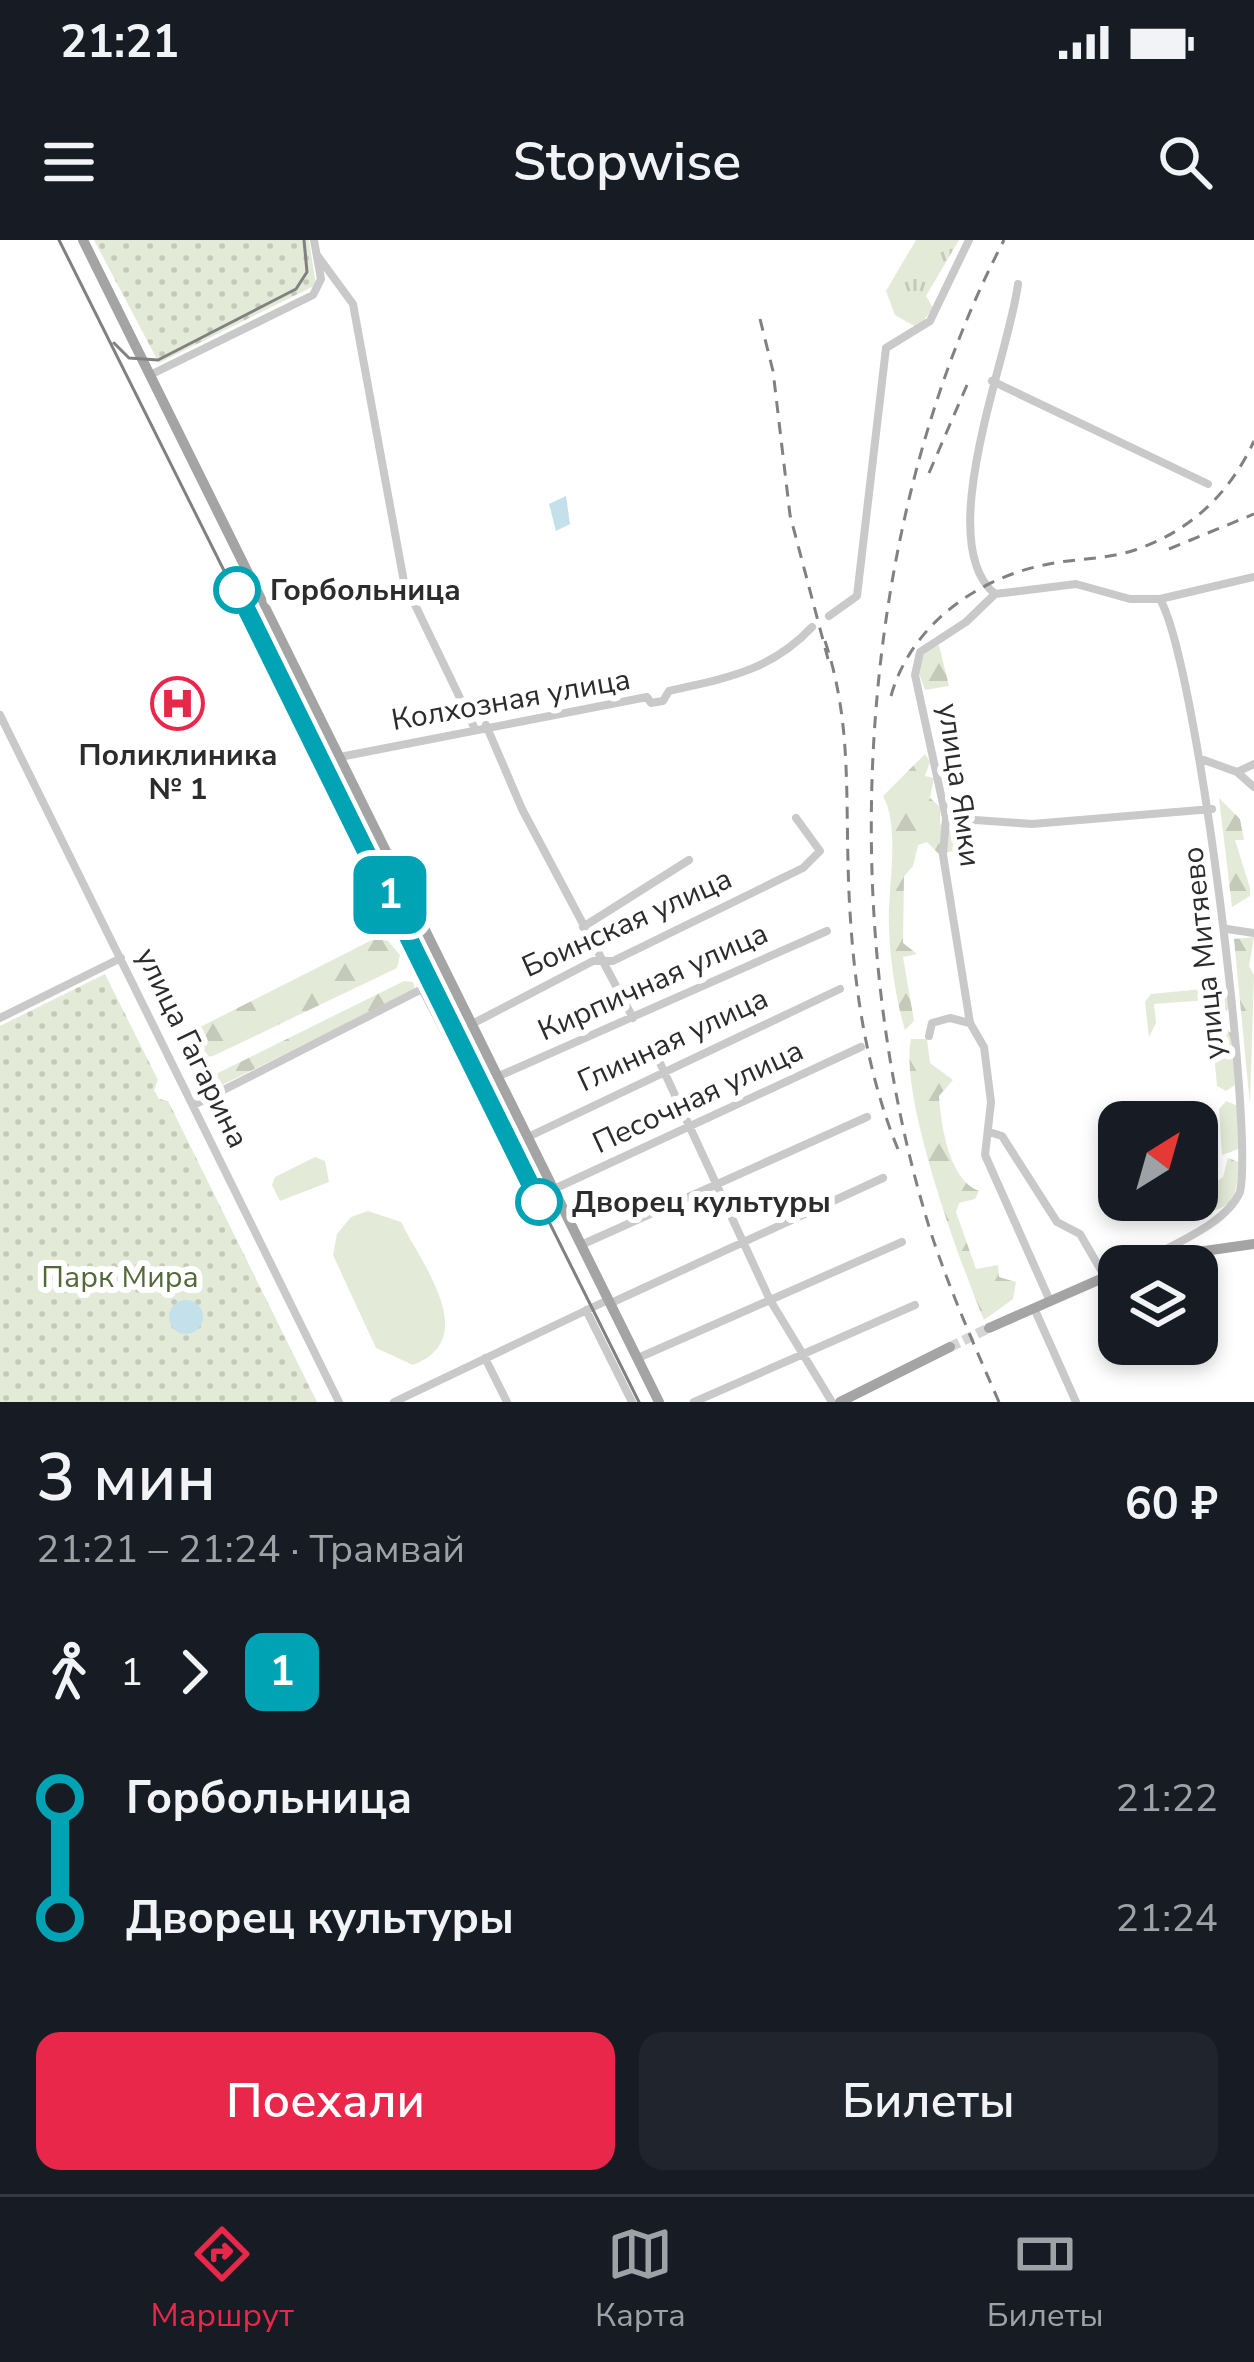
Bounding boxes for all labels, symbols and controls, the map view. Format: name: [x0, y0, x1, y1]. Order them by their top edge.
text: 21:21: [60, 12, 179, 73]
text: Stopwise: [513, 125, 741, 199]
icon: menu: [36, 129, 102, 195]
icon: search: [1152, 129, 1218, 195]
marker: Горбольница: [215, 568, 259, 612]
place label: Горбольница: [270, 570, 461, 611]
street label: Колхозная улица: [388, 659, 634, 741]
hospital icon: Поликлиника № 1: [150, 675, 206, 731]
street label: улица Ямки: [927, 701, 991, 869]
place label: Поликлиника № 1: [78, 735, 278, 810]
street label: улица Митяево: [1172, 845, 1236, 1061]
line badge: 1: [351, 856, 429, 934]
street label: Боинская улица: [516, 858, 738, 988]
text: 1: [377, 866, 403, 923]
street label: Кирпичная улица: [532, 913, 774, 1051]
street label: улица Гагарина: [126, 941, 258, 1155]
street label: Глинная улица: [571, 978, 775, 1102]
street label: Песочная улица: [586, 1030, 810, 1164]
north arrow: [1098, 1101, 1218, 1221]
map controls: [1098, 1101, 1218, 1365]
marker: Дворец культуры: [517, 1180, 561, 1224]
place label: Дворец культуры: [572, 1182, 831, 1223]
button: layers: [1098, 1245, 1218, 1365]
park label: Парк Мира: [41, 1257, 199, 1298]
text: 3 мин: [36, 1433, 216, 1523]
text: 60 ₽: [1125, 1474, 1218, 1535]
text: 21:21 – 21:24 · Трамвай: [36, 1523, 465, 1576]
icon: walk: [36, 1639, 102, 1705]
icon: forward: [161, 1639, 227, 1705]
text: 1: [269, 1643, 295, 1700]
text: 1: [120, 1646, 143, 1699]
text: Горбольница: [126, 1768, 412, 1829]
text: 21:22: [1116, 1772, 1218, 1825]
text: Дворец культуры: [126, 1888, 514, 1949]
text: 21:24: [1116, 1892, 1218, 1945]
button: Поехали: [36, 2032, 615, 2170]
button: Билеты: [639, 2032, 1218, 2170]
tab: Маршрут: [151, 2221, 294, 2338]
tab: Карта: [595, 2221, 686, 2338]
tab: Билеты: [987, 2221, 1103, 2338]

